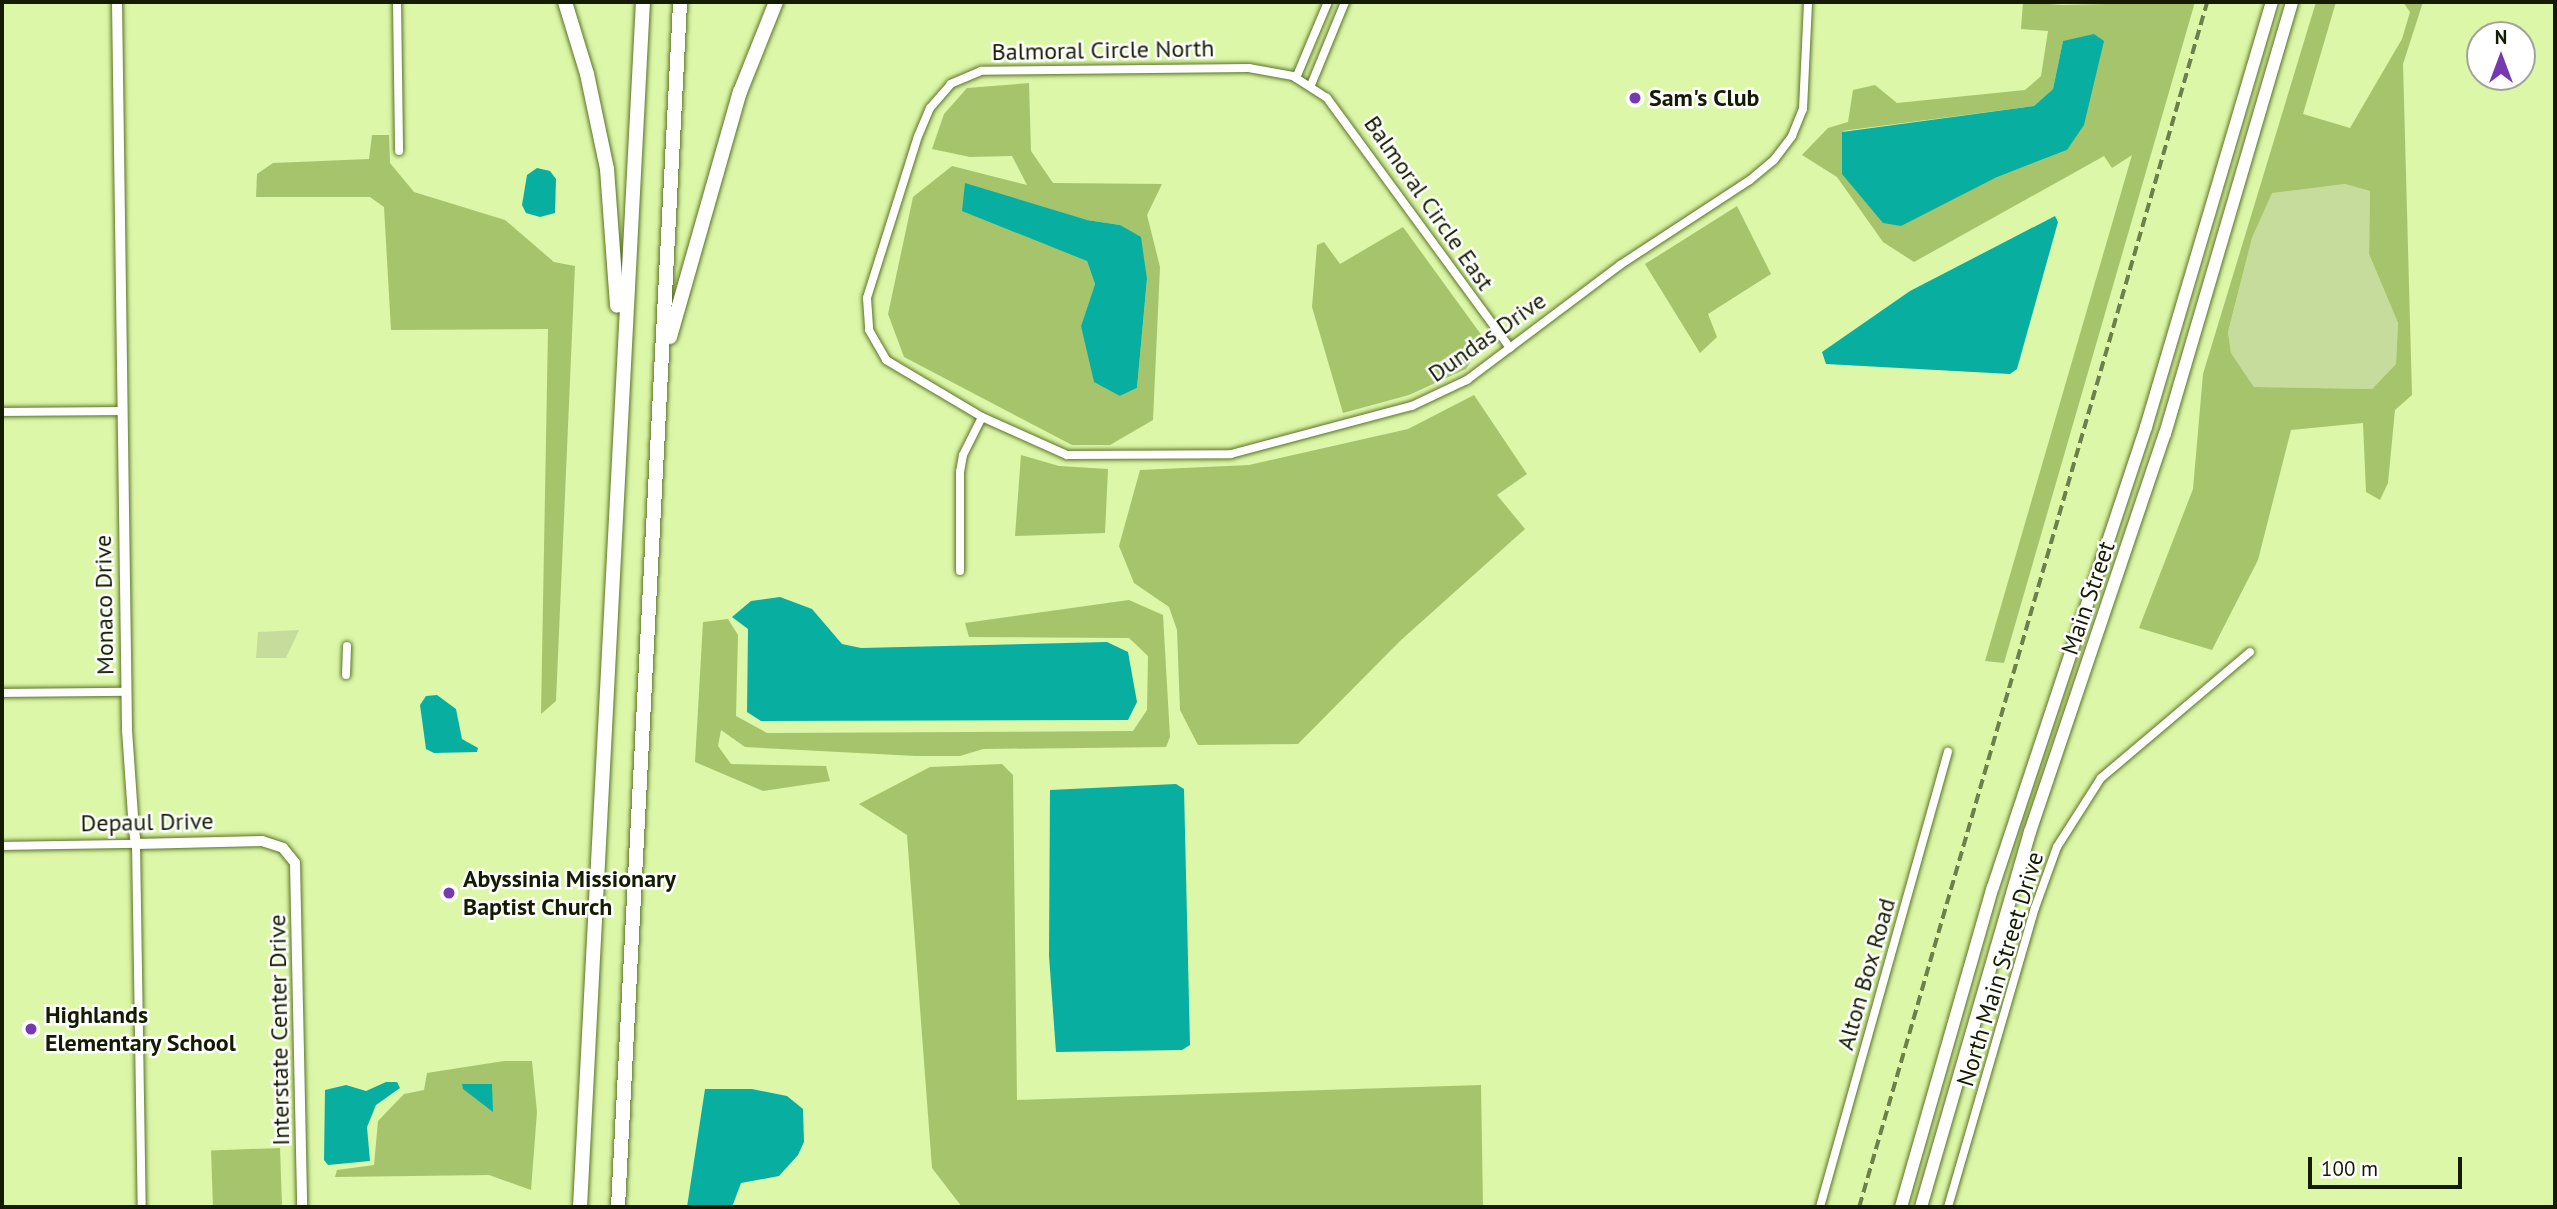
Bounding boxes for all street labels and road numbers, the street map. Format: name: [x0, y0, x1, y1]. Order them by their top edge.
street label: Balmoral Circle North: [991, 34, 1215, 66]
street label: Balmoral Circle East: [1358, 110, 1500, 296]
street label: Dundas Drive: [1423, 286, 1551, 388]
street label: Monaco Drive: [88, 535, 120, 675]
street label: Main Street: [2055, 537, 2121, 659]
street label: Depaul Drive: [80, 806, 214, 838]
street label: North Main Street Drive: [1951, 848, 2049, 1090]
street label: Alton Box Road: [1830, 894, 1902, 1054]
street label: Interstate Center Drive: [263, 914, 295, 1146]

